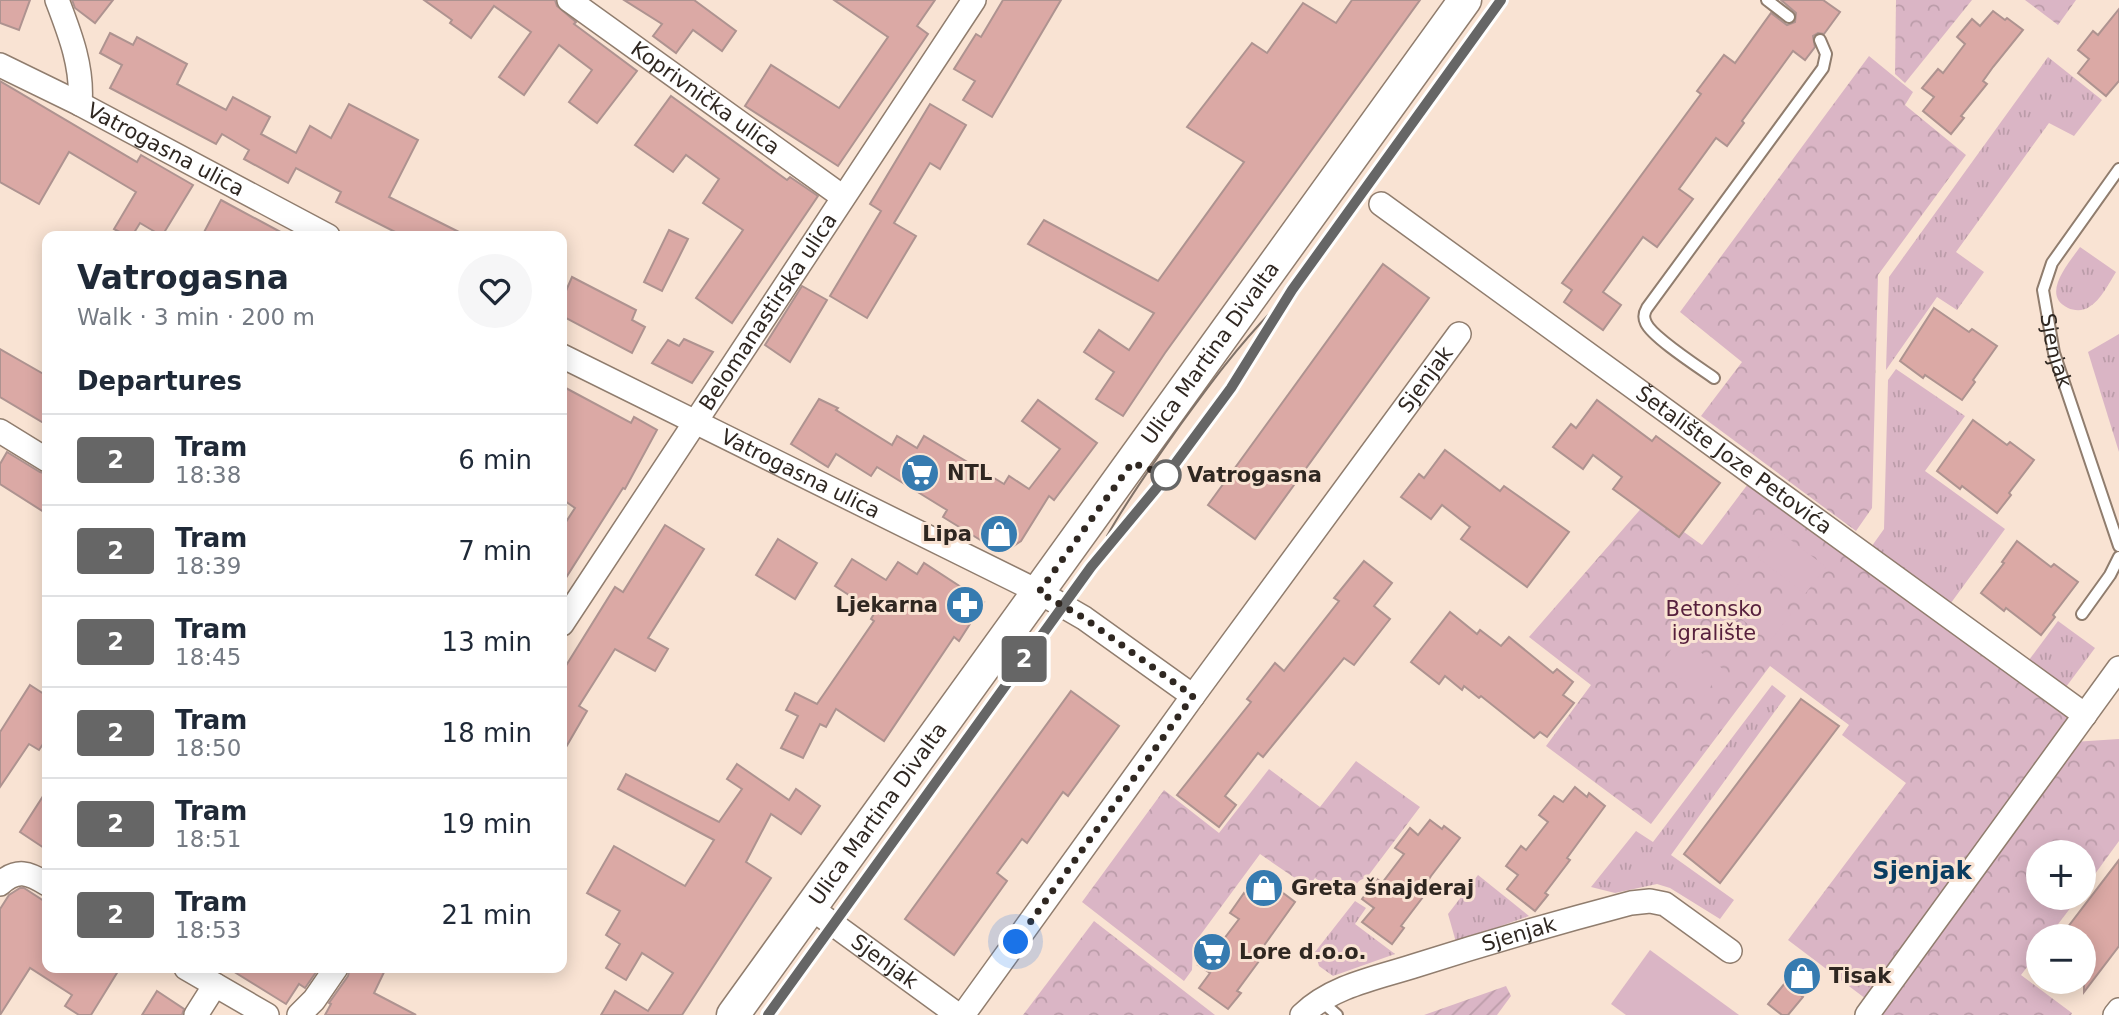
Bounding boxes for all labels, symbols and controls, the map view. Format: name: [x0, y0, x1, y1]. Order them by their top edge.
street label: Koprivnička ulica: [626, 37, 784, 160]
street label: Vatrogasna ulica: [83, 98, 248, 201]
street label: Belomanastirska ulica: [694, 209, 842, 415]
button: heart: [458, 254, 532, 328]
street label: Ulica Martina Divalta: [1137, 257, 1284, 449]
text: Vatrogasna: [77, 258, 289, 297]
text: Walk · 3 min · 200 m: [77, 304, 315, 330]
street label: Sjenjak: [2035, 312, 2077, 392]
street label: Sjenjak: [1393, 341, 1458, 417]
text: Departures: [77, 366, 242, 396]
street label: Šetalište Joze Petovića: [1631, 380, 1836, 539]
street label: Vatrogasna ulica: [717, 425, 884, 523]
text: Tram: [175, 432, 247, 462]
text: 6 min: [458, 445, 532, 475]
text: 2: [107, 446, 124, 474]
supermarket icon: NTL: [899, 452, 941, 494]
marker: Vatrogasna: [1151, 460, 1181, 490]
place label: NTL: [947, 461, 992, 485]
text: 18:38: [175, 462, 241, 488]
place label: Vatrogasna: [1187, 463, 1322, 487]
shop icon: Lipa: [978, 513, 1020, 555]
place label: Lipa: [922, 522, 972, 546]
text: Tram: [175, 523, 247, 553]
text: 7 min: [458, 536, 532, 566]
text: 2: [107, 537, 124, 565]
text: 18:39: [175, 553, 241, 579]
pharmacy icon: Ljekarna: [944, 584, 986, 626]
place label: Ljekarna: [836, 593, 938, 617]
park label: Betonsko igralište: [1666, 597, 1762, 645]
text: Tram: [175, 614, 247, 644]
text: 13 min: [442, 627, 532, 657]
text: 2: [107, 628, 124, 656]
line badge: 2: [1001, 636, 1047, 682]
text: 18:45: [175, 644, 241, 670]
text: 2: [1016, 645, 1032, 673]
text: Tram: [175, 705, 247, 735]
text: 18 min: [442, 718, 532, 748]
street label: Ulica Martina Divalta: [804, 718, 952, 910]
text: 2: [107, 719, 124, 747]
text: 18:50: [175, 735, 241, 761]
text: Tram: [175, 796, 247, 826]
text: 19 min: [442, 809, 532, 839]
text: 2: [107, 810, 124, 838]
text: 18:51: [175, 826, 241, 852]
map controls: [2026, 840, 2096, 994]
button: +: [2026, 840, 2096, 910]
district label: Sjenjak: [1872, 857, 1973, 885]
shop icon: Greta šnajderaj: [1243, 867, 1285, 909]
place label: Greta šnajderaj: [1291, 876, 1474, 900]
text: Tram: [175, 887, 247, 917]
text: 21 min: [442, 900, 532, 930]
text: 2: [107, 901, 124, 929]
street label: Sjenjak: [1479, 912, 1560, 956]
text: 18:53: [175, 917, 241, 943]
your location: [998, 924, 1033, 959]
button: −: [2026, 924, 2096, 994]
street label: Sjenjak: [847, 929, 923, 994]
supermarket icon: Lore d.o.o.: [1191, 931, 1233, 973]
place label: Lore d.o.o.: [1239, 940, 1367, 964]
shop icon: Tisak: [1781, 955, 1823, 997]
place label: Tisak: [1829, 964, 1892, 988]

